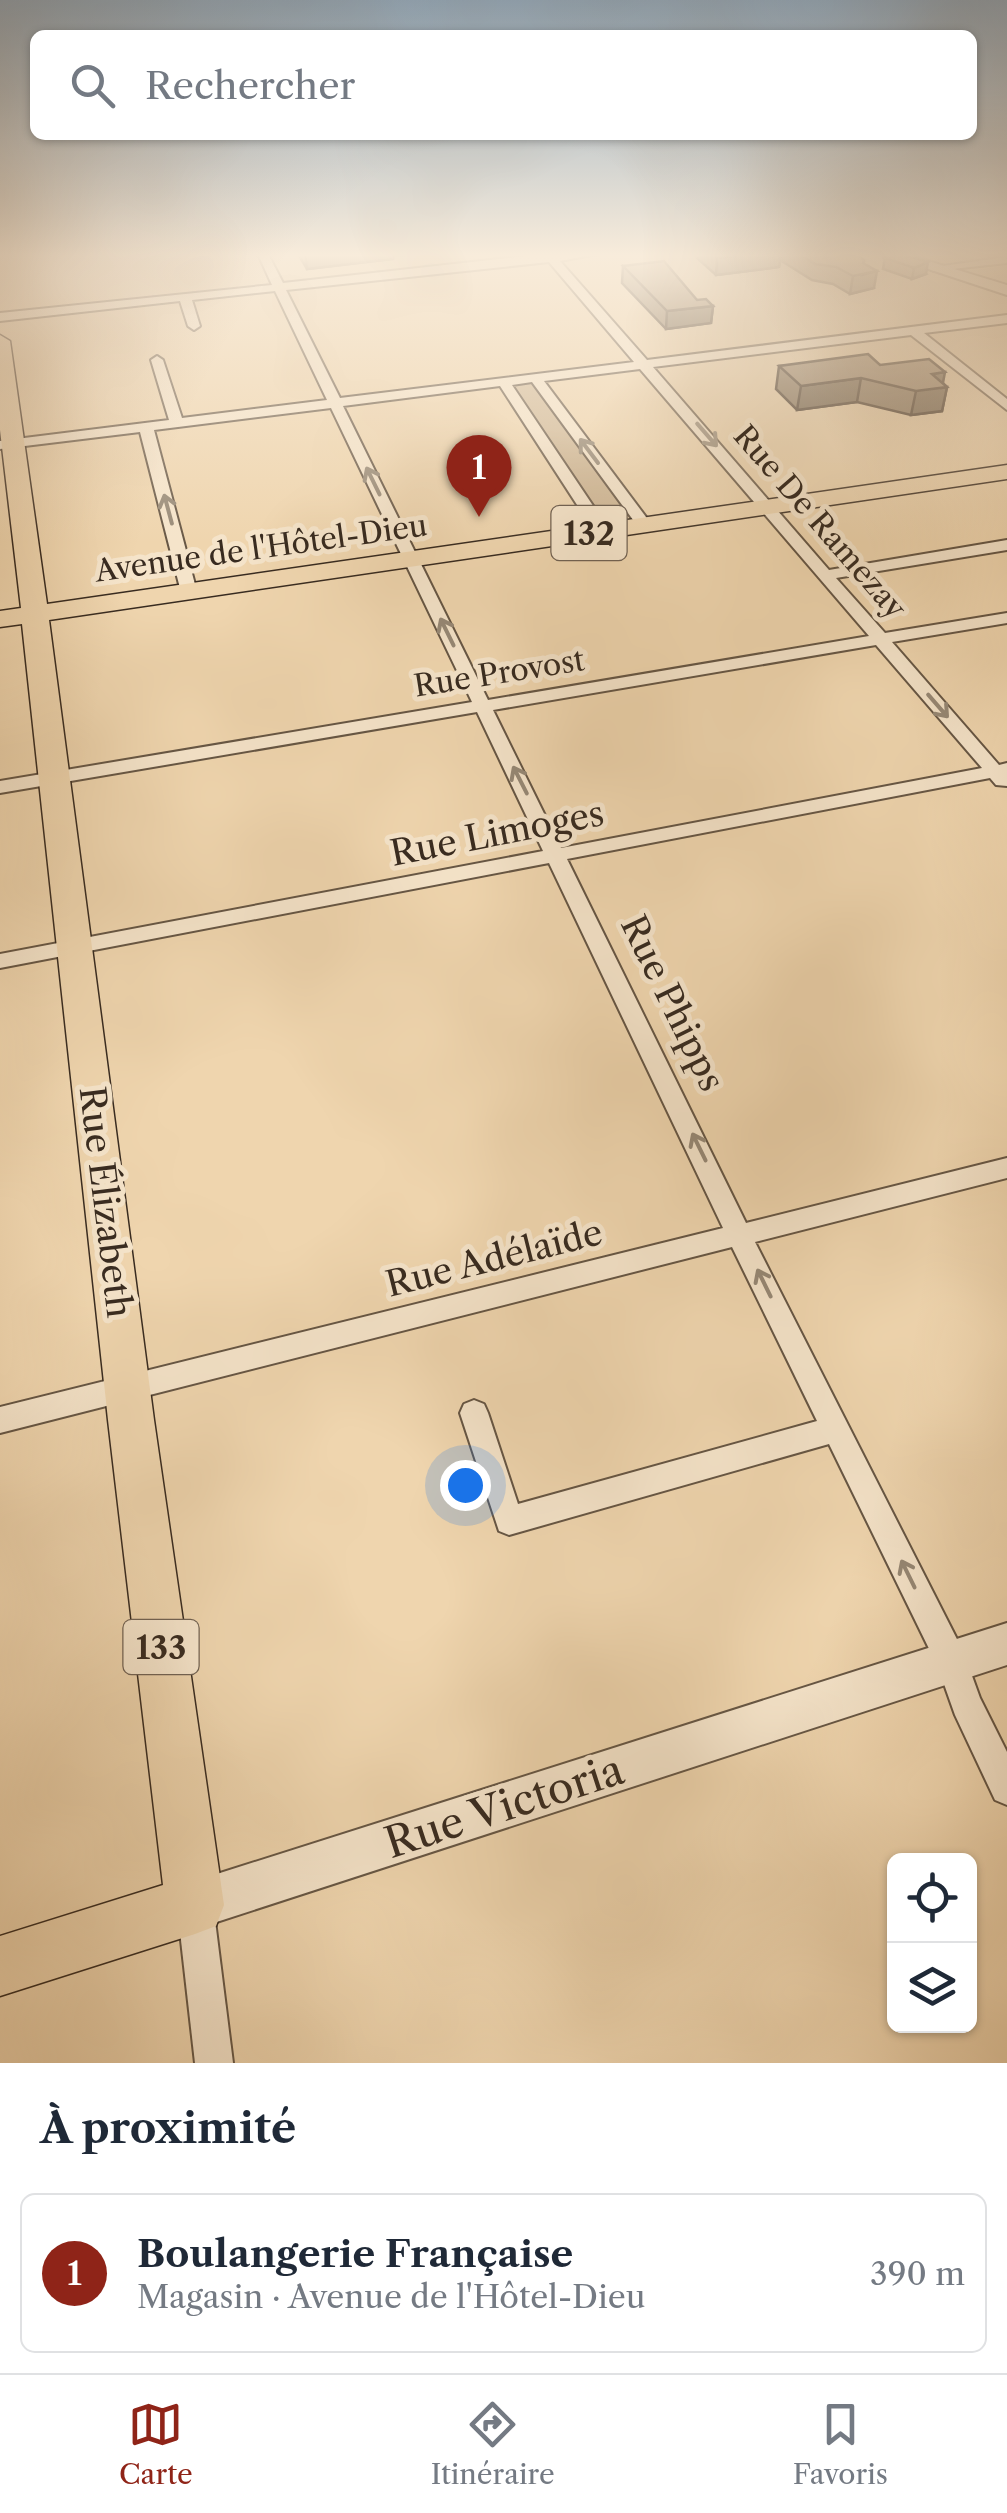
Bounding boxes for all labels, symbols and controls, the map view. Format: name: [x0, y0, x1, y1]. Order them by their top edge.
search box: [30, 30, 977, 140]
icon: search: [65, 58, 120, 113]
text: Rechercher: [145, 62, 355, 109]
street label: Rue De Ramezay: [726, 418, 914, 626]
one-way arrow: [695, 422, 717, 448]
pin: 1: [446, 434, 512, 517]
one-way arrow: [579, 438, 600, 465]
one-way arrow: [362, 467, 381, 497]
one-way arrow: [157, 494, 176, 525]
street label: Avenue de l'Hôtel-Dieu: [92, 506, 429, 590]
road number: 132: [552, 506, 626, 560]
one-way arrow: [436, 618, 455, 648]
street label: Rue Provost: [411, 641, 587, 705]
one-way arrow: [927, 693, 950, 718]
one-way arrow: [510, 766, 529, 795]
street label: Rue Limoges: [386, 791, 608, 875]
street label: Rue Phipps: [612, 908, 734, 1098]
street label: Rue Élizabeth: [70, 1084, 142, 1320]
one-way arrow: [689, 1133, 708, 1163]
street label: Rue Adélaïde: [381, 1210, 607, 1306]
one-way arrow: [754, 1269, 773, 1299]
your location: [440, 1460, 491, 1511]
one-way arrow: [898, 1560, 917, 1590]
road number: 133: [124, 1620, 198, 1674]
street label: Rue Victoria: [378, 1743, 631, 1869]
map controls: [887, 1853, 977, 2033]
button: locate: [887, 1853, 977, 1943]
button: layers: [887, 1943, 977, 2033]
text: À proximité: [40, 2102, 296, 2154]
text: Boulangerie Française: [137, 2230, 573, 2277]
text: 1: [67, 2254, 82, 2293]
text: 390 m: [870, 2254, 965, 2293]
text: Magasin · Avenue de l'Hôtel-Dieu: [137, 2277, 645, 2316]
tab: Carte: [119, 2397, 193, 2491]
tab: Itinéraire: [431, 2397, 555, 2491]
tab: Favoris: [793, 2397, 888, 2491]

